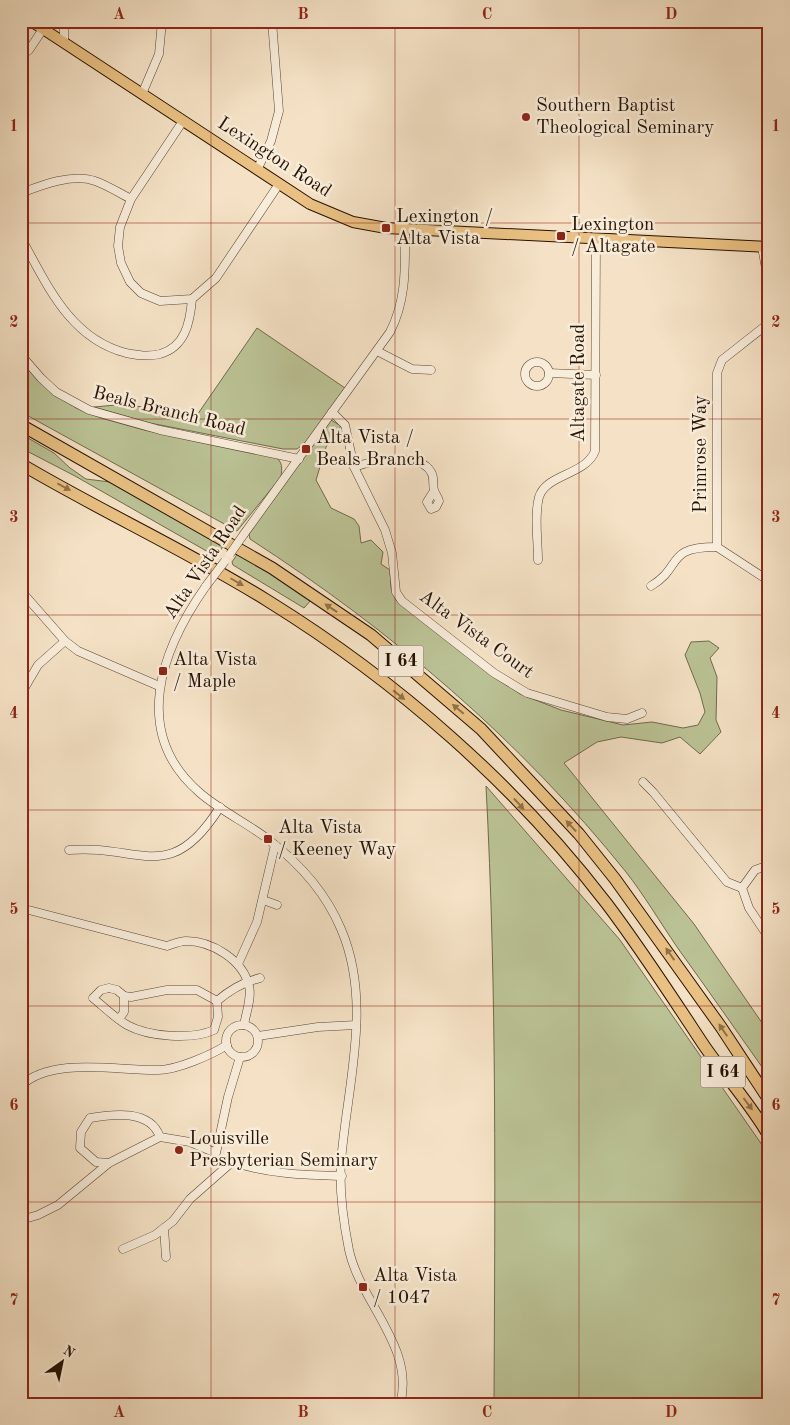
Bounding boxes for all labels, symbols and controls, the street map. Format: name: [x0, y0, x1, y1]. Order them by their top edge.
text: A: [113, 7, 125, 23]
text: B: [297, 7, 309, 23]
text: C: [482, 7, 492, 23]
text: D: [665, 7, 677, 23]
place label: Southern Baptist Theological Seminary: [536, 97, 714, 138]
marker: Southern Baptist Theological Seminary: [520, 111, 532, 123]
street label: Lexington Road: [214, 114, 334, 202]
text: 1: [9, 119, 19, 135]
text: 1: [771, 119, 781, 135]
place label: Lexington / Alta Vista: [396, 208, 493, 249]
place label: Lexington / Altagate: [571, 216, 656, 257]
marker: Lexington / Alta Vista: [380, 222, 392, 234]
marker: Lexington / Altagate: [555, 230, 567, 242]
text: 2: [9, 315, 19, 331]
text: 2: [771, 315, 781, 331]
street label: Altagate Road: [570, 324, 589, 442]
street label: Beals Branch Road: [91, 384, 247, 440]
street label: Primrose Way: [692, 395, 711, 513]
place label: Alta Vista / Beals Branch: [316, 429, 425, 470]
marker: Alta Vista / Beals Branch: [300, 443, 312, 455]
one-way arrow: [57, 483, 71, 491]
street label: Alta Vista Road: [161, 503, 251, 623]
text: 3: [9, 510, 19, 526]
text: 3: [771, 510, 781, 526]
one-way arrow: [230, 578, 243, 587]
street label: Alta Vista Court: [415, 587, 537, 683]
one-way arrow: [325, 603, 338, 613]
road number: I 64: [378, 646, 424, 676]
place label: Alta Vista / Maple: [173, 651, 258, 692]
marker: Alta Vista / Maple: [157, 665, 169, 677]
one-way arrow: [392, 689, 405, 700]
one-way arrow: [452, 704, 465, 715]
text: 4: [9, 706, 19, 722]
text: 4: [771, 706, 781, 722]
one-way arrow: [513, 798, 525, 810]
place label: Alta Vista / Keeney Way: [278, 819, 396, 860]
one-way arrow: [565, 820, 577, 832]
marker: Alta Vista / Keeney Way: [262, 833, 274, 845]
text: 5: [9, 902, 19, 918]
text: 5: [771, 902, 781, 918]
one-way arrow: [665, 948, 675, 961]
one-way arrow: [718, 1023, 728, 1037]
road number: I 64: [700, 1056, 746, 1088]
one-way arrow: [743, 1097, 753, 1111]
text: 6: [9, 1098, 19, 1114]
text: 6: [771, 1098, 781, 1114]
place label: Louisville Presbyterian Seminary: [189, 1130, 378, 1171]
marker: Louisville Presbyterian Seminary: [173, 1144, 185, 1156]
place label: Alta Vista / 1047: [373, 1267, 458, 1308]
marker: Alta Vista / 1047: [357, 1281, 369, 1293]
text: 7: [9, 1293, 19, 1309]
text: 7: [771, 1293, 781, 1309]
north arrow: [38, 1338, 88, 1388]
text: N: [60, 1343, 77, 1361]
text: A: [113, 1405, 125, 1421]
text: B: [297, 1405, 309, 1421]
text: C: [482, 1405, 492, 1421]
text: D: [665, 1405, 677, 1421]

